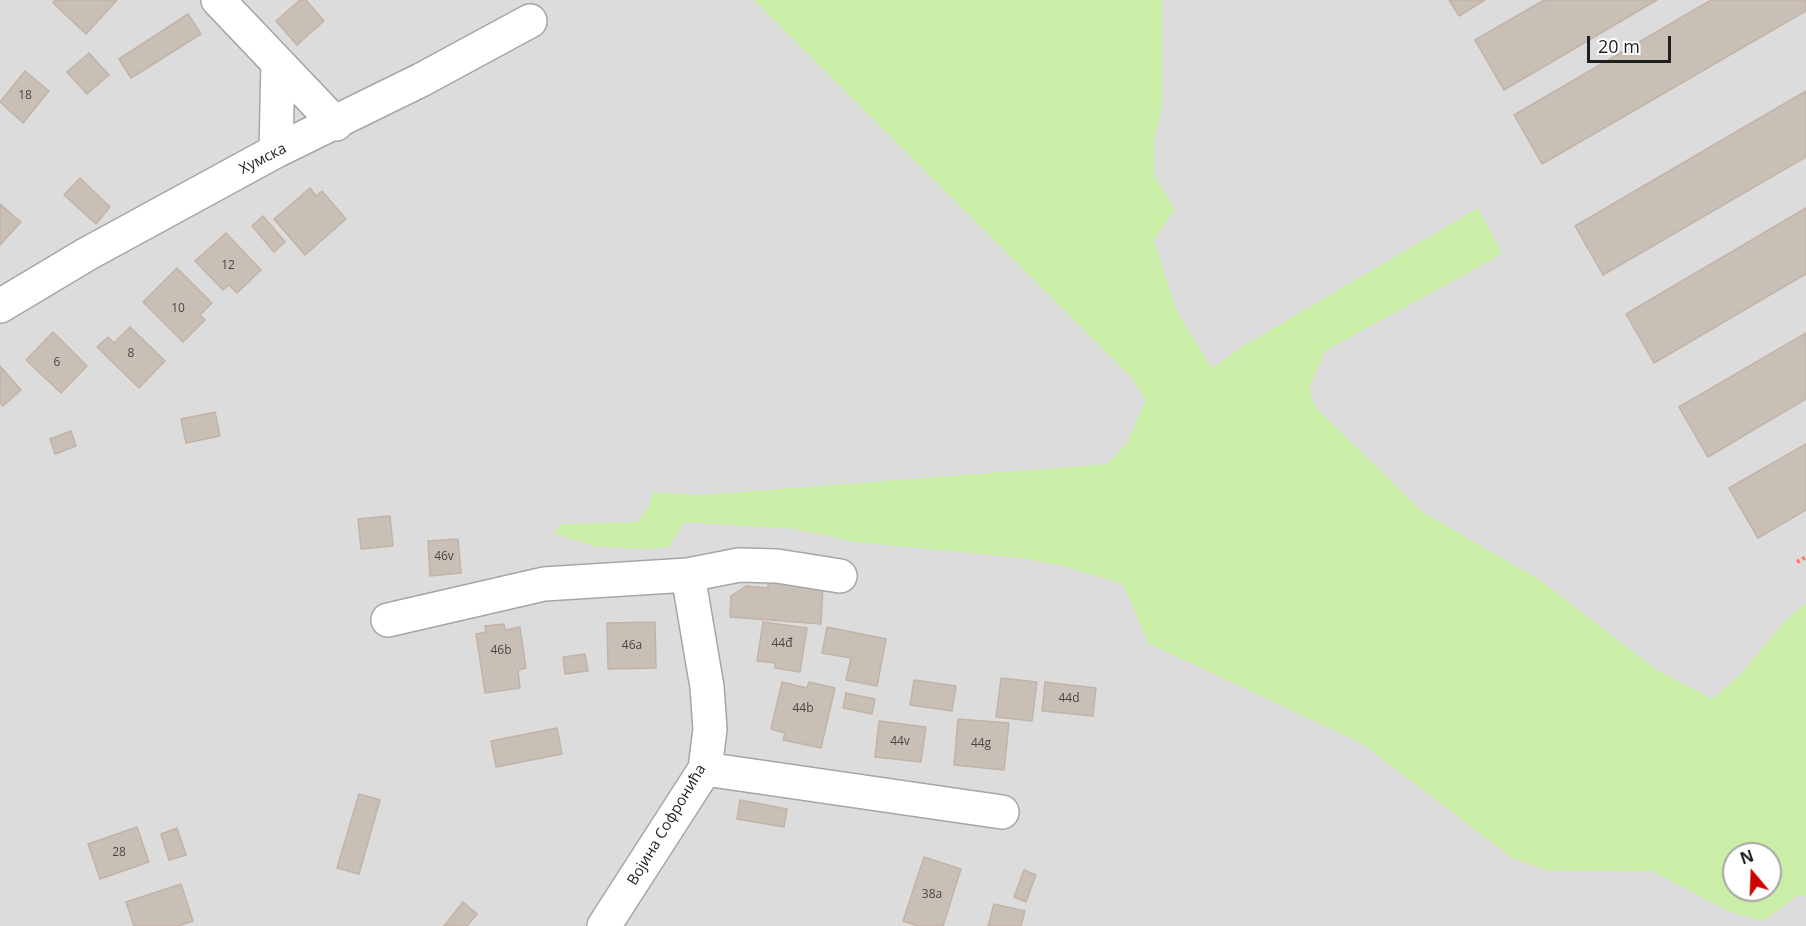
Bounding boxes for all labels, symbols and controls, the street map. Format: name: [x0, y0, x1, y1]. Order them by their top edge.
scale bar: [1590, 24, 1674, 62]
text: 20 m: [1598, 34, 1640, 58]
house number: 18: [18, 89, 32, 103]
street label: Хумска: [236, 140, 290, 178]
house number: 12: [221, 259, 235, 273]
house number: 10: [171, 302, 185, 316]
house number: 8: [128, 347, 134, 361]
house number: 6: [54, 356, 60, 370]
house number: 46v: [434, 550, 454, 564]
house number: 44đ: [771, 637, 793, 651]
house number: 46a: [622, 639, 642, 653]
house number: 46b: [490, 644, 512, 658]
house number: 44d: [1058, 692, 1080, 706]
house number: 44b: [792, 702, 814, 716]
house number: 44v: [890, 735, 910, 749]
house number: 44g: [971, 737, 991, 751]
street label: Војина Софронића: [624, 761, 710, 889]
north arrow: [1722, 842, 1782, 902]
text: N: [1737, 844, 1757, 869]
house number: 28: [112, 846, 126, 860]
house number: 38a: [922, 888, 942, 902]

